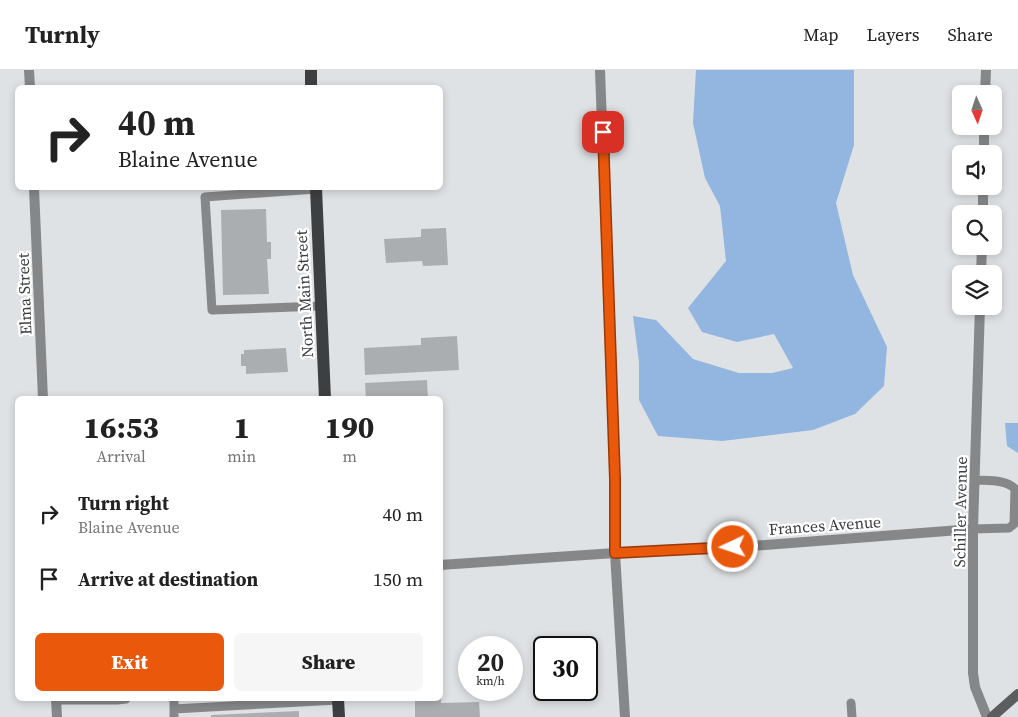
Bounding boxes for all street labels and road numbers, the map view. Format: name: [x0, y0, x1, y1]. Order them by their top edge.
street label: North Main Street: [290, 229, 318, 358]
street label: Elma Street: [12, 252, 36, 335]
street label: Schiller Avenue: [948, 456, 972, 568]
street label: Frances Avenue: [768, 510, 882, 540]

